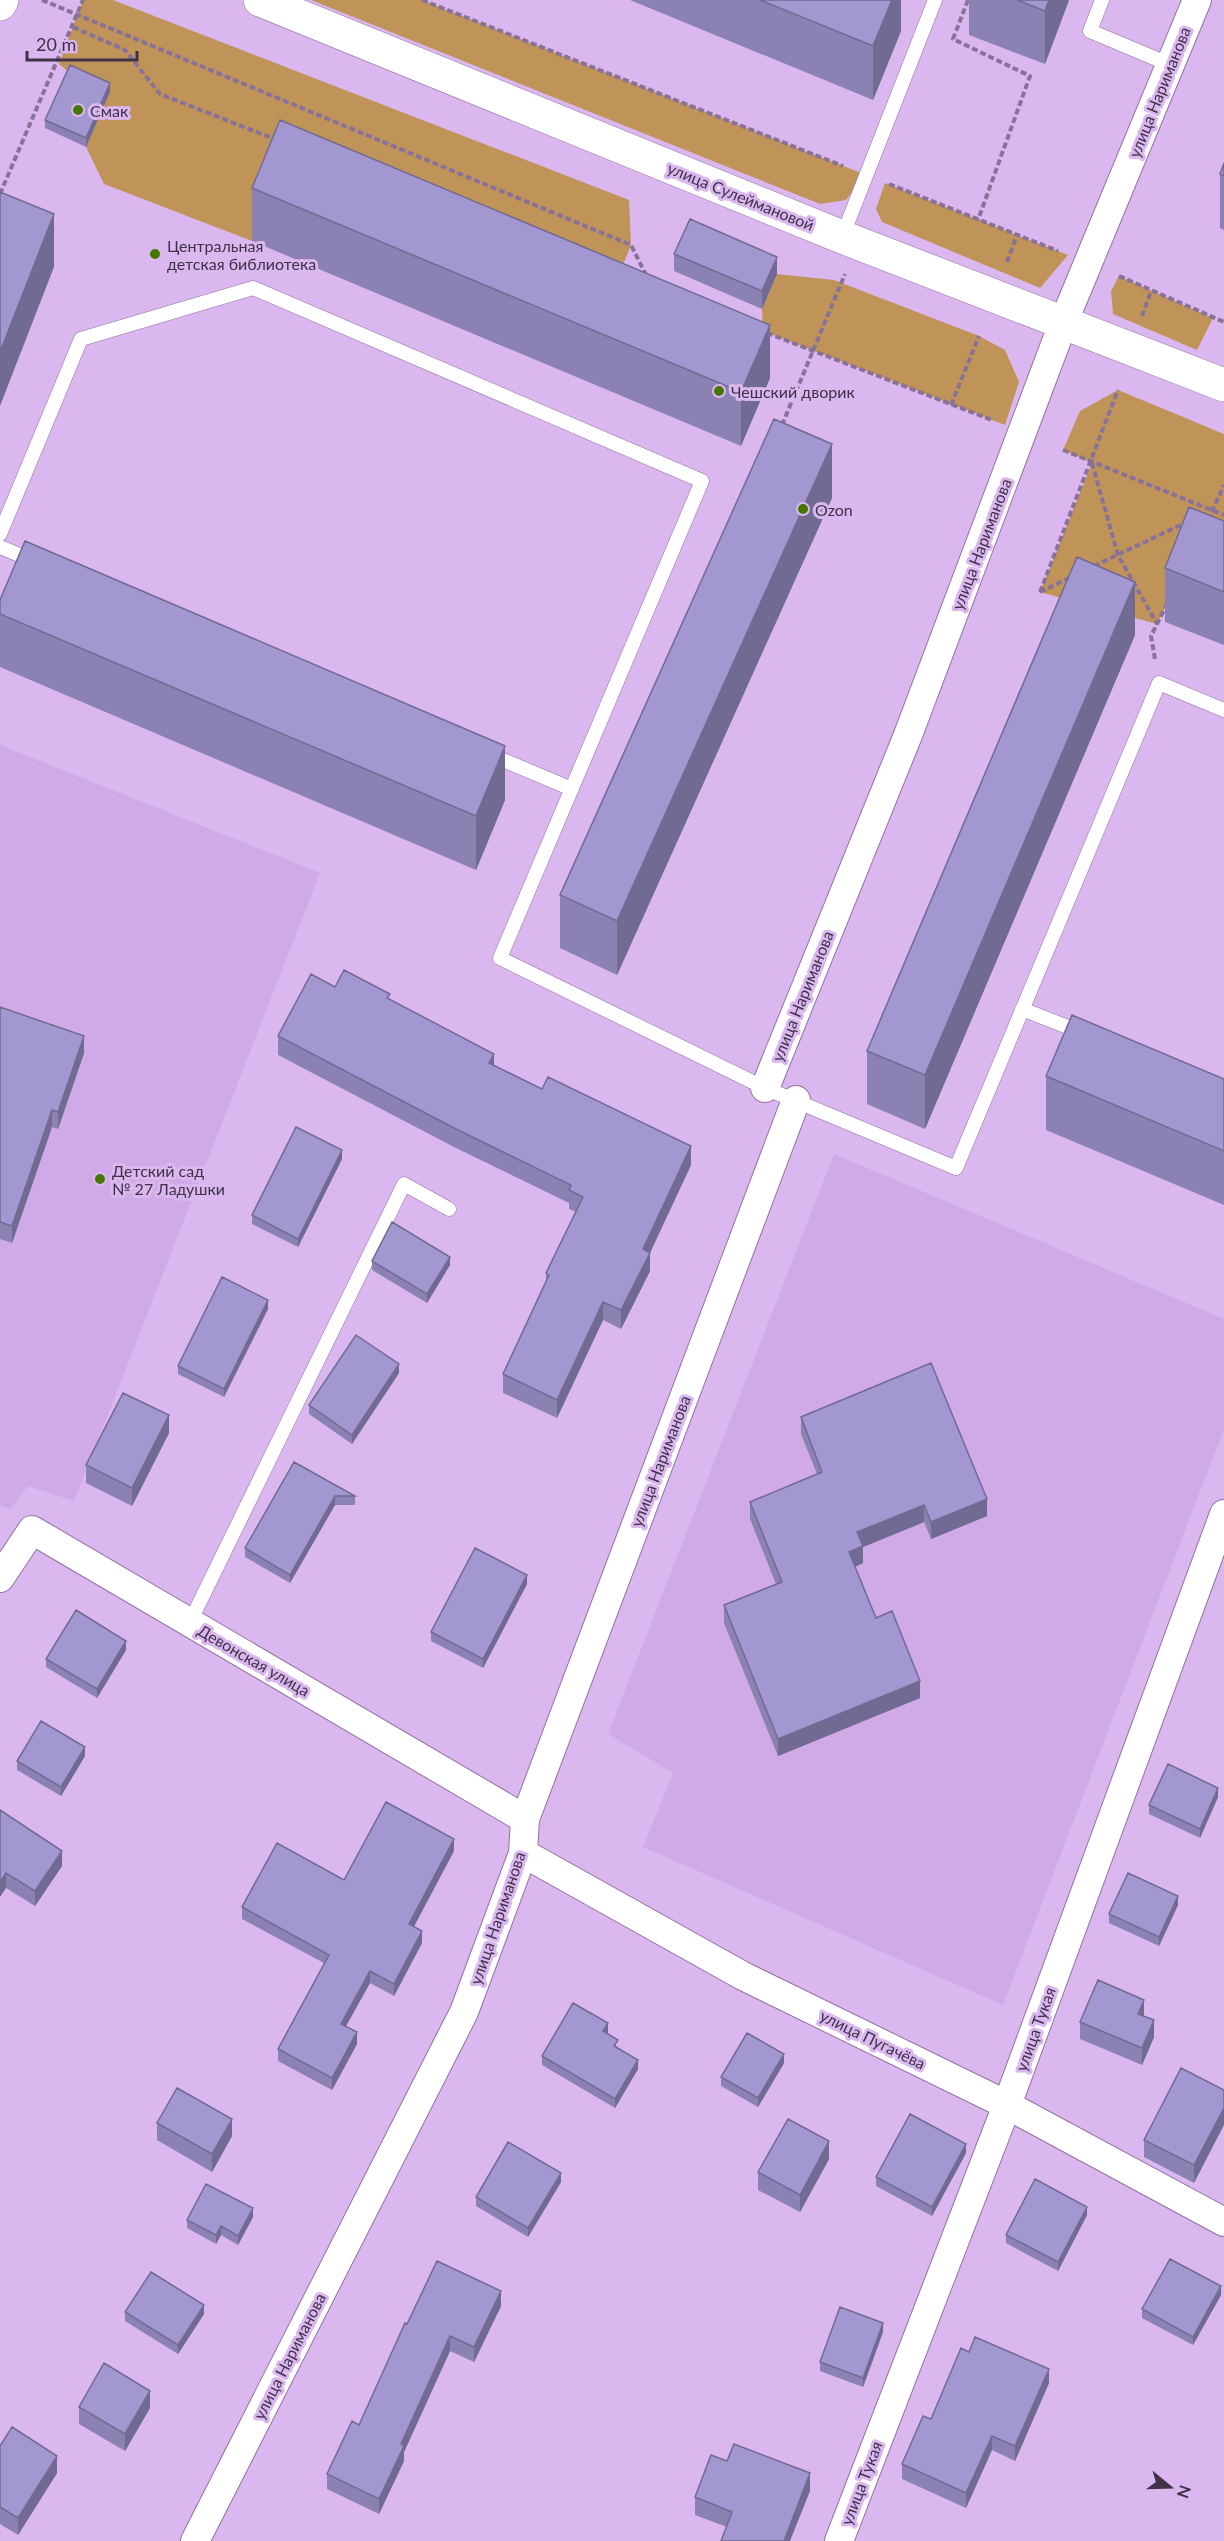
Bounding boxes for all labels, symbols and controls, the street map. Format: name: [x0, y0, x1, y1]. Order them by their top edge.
scale bar: [27, 24, 136, 62]
street label: улица Нариманова: [1124, 24, 1194, 160]
text: 20 m: [36, 33, 76, 55]
place label: Смак: [90, 101, 129, 120]
marker: Смак: [71, 103, 85, 117]
street label: улица Сулеймановой: [665, 158, 817, 234]
place label: Центральная детская библиотека: [167, 236, 316, 273]
marker: Центральная детская библиотека: [148, 247, 162, 261]
place label: Чешский дворик: [731, 382, 855, 401]
marker: Чешский дворик: [712, 384, 726, 398]
street label: улица Нариманова: [947, 476, 1015, 612]
place label: Ozon: [815, 500, 853, 519]
marker: Ozon: [796, 502, 810, 516]
street label: улица Нариманова: [767, 928, 837, 1064]
place label: Детский сад № 27 Ладушки: [112, 1161, 225, 1198]
marker: Детский сад № 27 Ладушки: [93, 1172, 107, 1186]
street label: улица Нариманова: [626, 1393, 694, 1529]
street label: Девонская улица: [195, 1620, 313, 1700]
street label: улица Нариманова: [465, 1849, 529, 1987]
street label: улица Тукая: [1011, 1984, 1059, 2074]
street label: улица Пугачёва: [817, 2005, 929, 2073]
street label: улица Нариманова: [249, 2290, 329, 2422]
street label: улица Тукая: [836, 2438, 886, 2528]
north arrow: [1140, 2457, 1200, 2517]
text: N: [1174, 2483, 1196, 2501]

